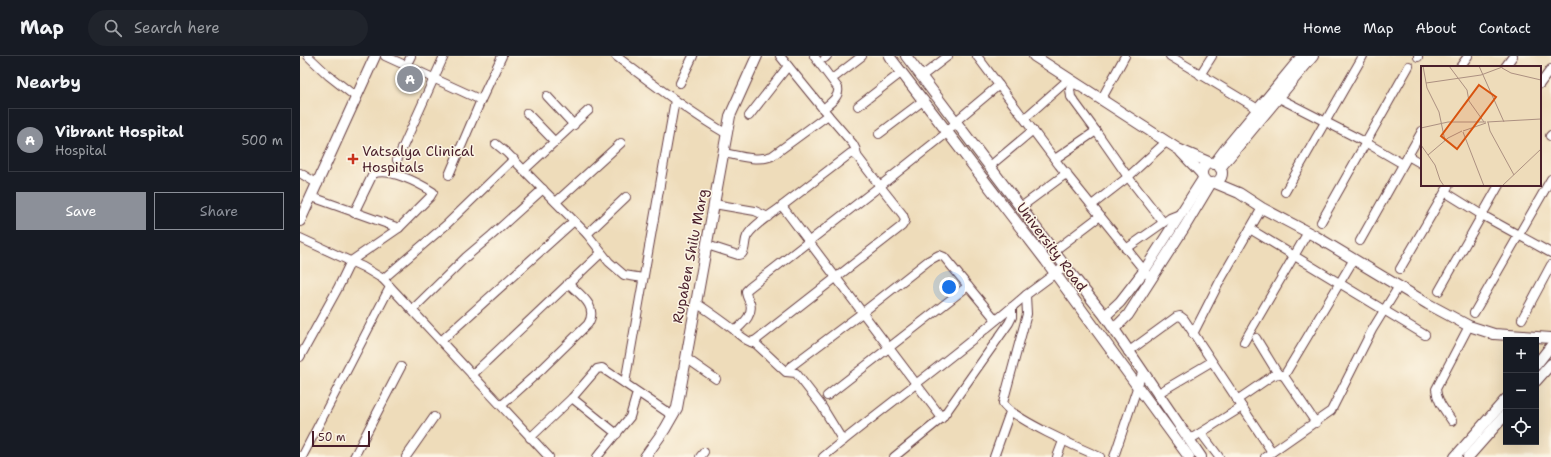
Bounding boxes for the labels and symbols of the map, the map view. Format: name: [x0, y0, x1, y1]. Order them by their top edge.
pin: A: [397, 64, 423, 94]
inset map: [1421, 66, 1541, 186]
place label: Vatsalya Clinical Hospitals: [362, 142, 475, 176]
marker: Vatsalya Clinical Hospitals: [347, 153, 359, 165]
street label: Rupaben Shilu Marg: [668, 187, 712, 325]
street label: University Road: [1013, 199, 1091, 295]
your location: [939, 277, 959, 297]
scale bar: [312, 429, 370, 448]

